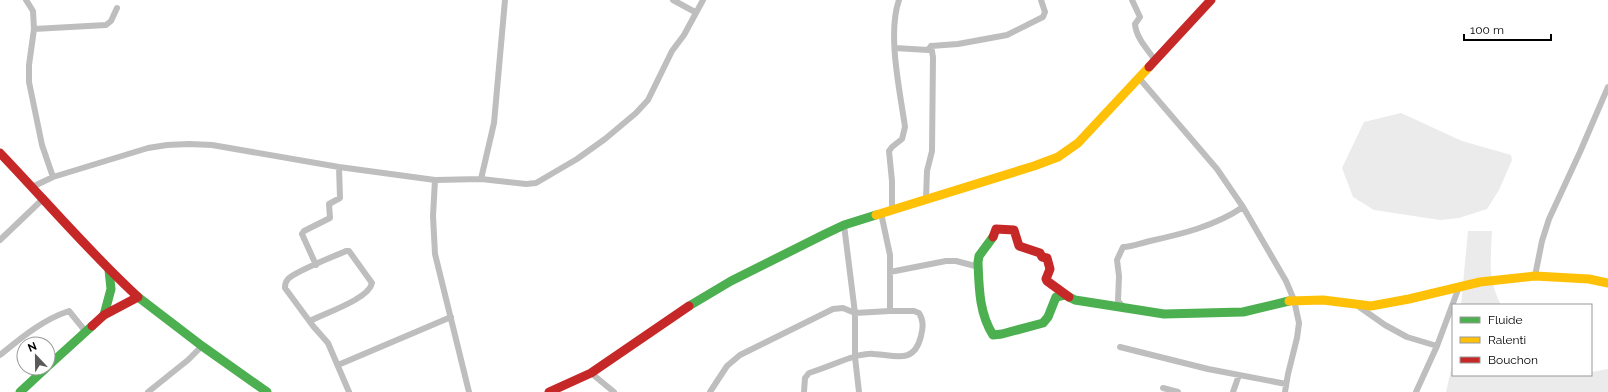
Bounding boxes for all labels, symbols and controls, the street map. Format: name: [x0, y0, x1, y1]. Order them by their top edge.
scale bar: [1464, 16, 1551, 42]
text: 100 m: [1470, 23, 1504, 37]
legend: [1452, 304, 1592, 376]
text: Fluide: [1488, 313, 1523, 327]
text: Ralenti: [1488, 333, 1526, 347]
north arrow: [16, 336, 56, 376]
text: N: [26, 340, 39, 355]
text: Bouchon: [1488, 353, 1538, 367]

